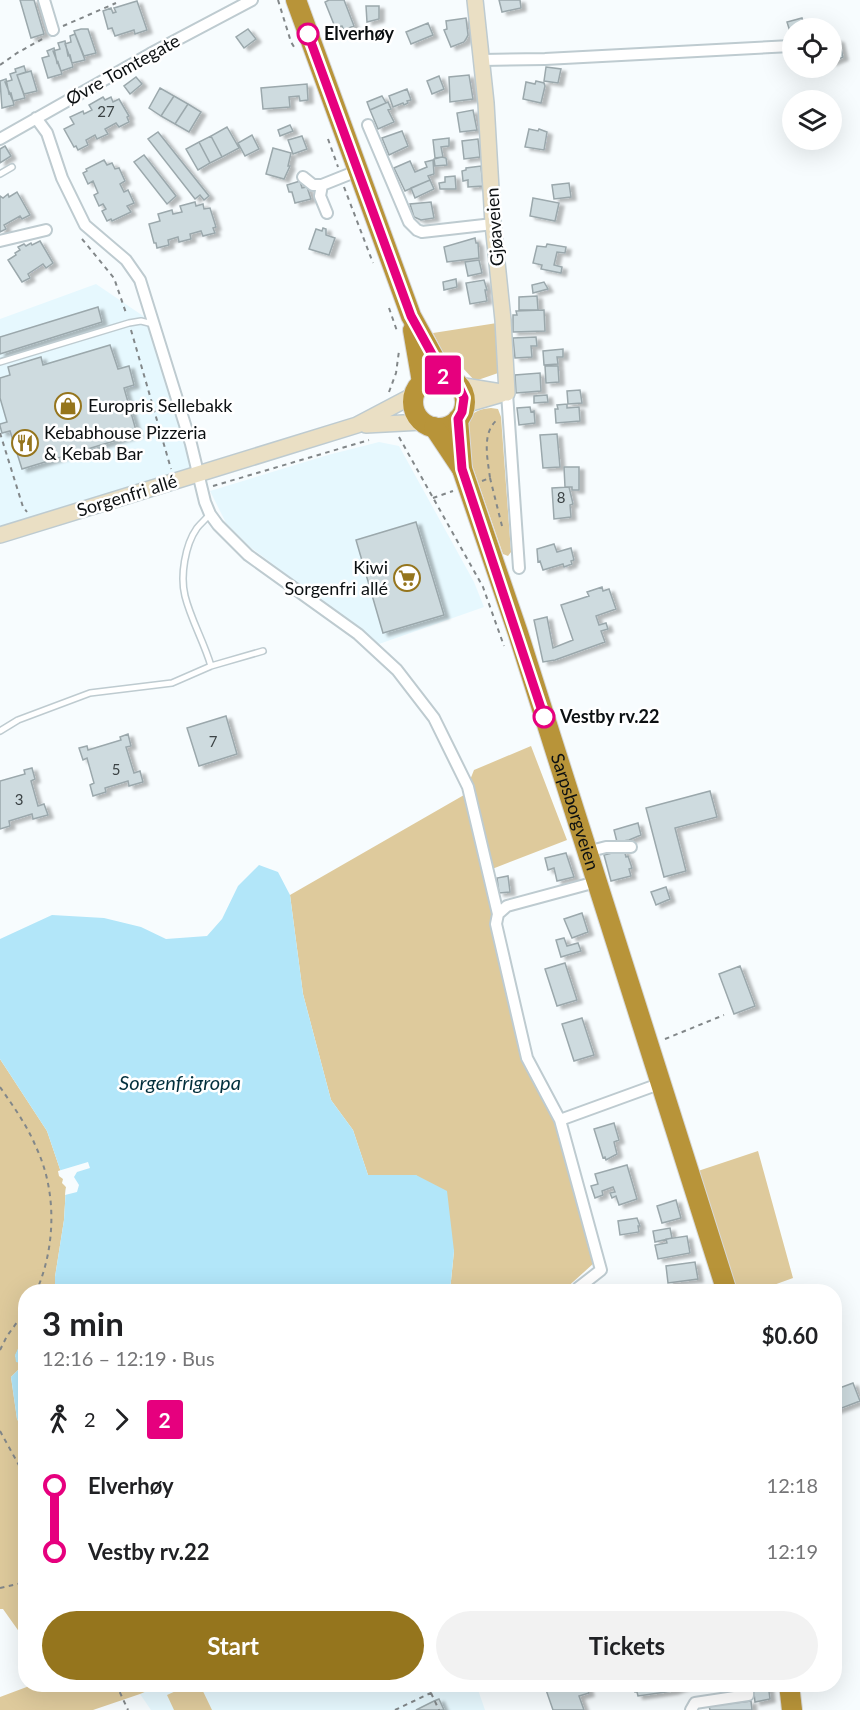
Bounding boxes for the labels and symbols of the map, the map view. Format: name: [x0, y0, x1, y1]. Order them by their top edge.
place label: Elverhøy: [324, 22, 394, 44]
marker: Elverhøy: [297, 23, 319, 45]
street label: Øvre Tomtegate: [62, 29, 183, 109]
house number: 27: [97, 102, 115, 120]
street label: Gjøaveien: [480, 187, 508, 267]
line badge: 2: [424, 356, 462, 394]
shop icon: Europris Sellebakk: [53, 391, 83, 421]
place label: Europris Sellebakk: [88, 394, 233, 416]
place label: Kebabhouse Pizzeria & Kebab Bar: [44, 421, 207, 464]
restaurant icon: Kebabhouse Pizzeria & Kebab Bar: [10, 428, 40, 458]
street label: Sorgenfri allé: [74, 469, 179, 521]
house number: 8: [557, 488, 565, 506]
place label: Kiwi Sorgenfri allé: [284, 556, 388, 599]
supermarket icon: Kiwi Sorgenfri allé: [392, 563, 422, 593]
place label: Vestby rv.22: [559, 705, 659, 727]
marker: Vestby rv.22: [533, 706, 555, 728]
house number: 7: [209, 732, 218, 750]
street label: Sarpsborgveien: [547, 750, 605, 873]
house number: 5: [112, 760, 120, 778]
house number: 3: [15, 790, 23, 808]
water label: Sorgenfrigropa: [119, 1070, 241, 1094]

